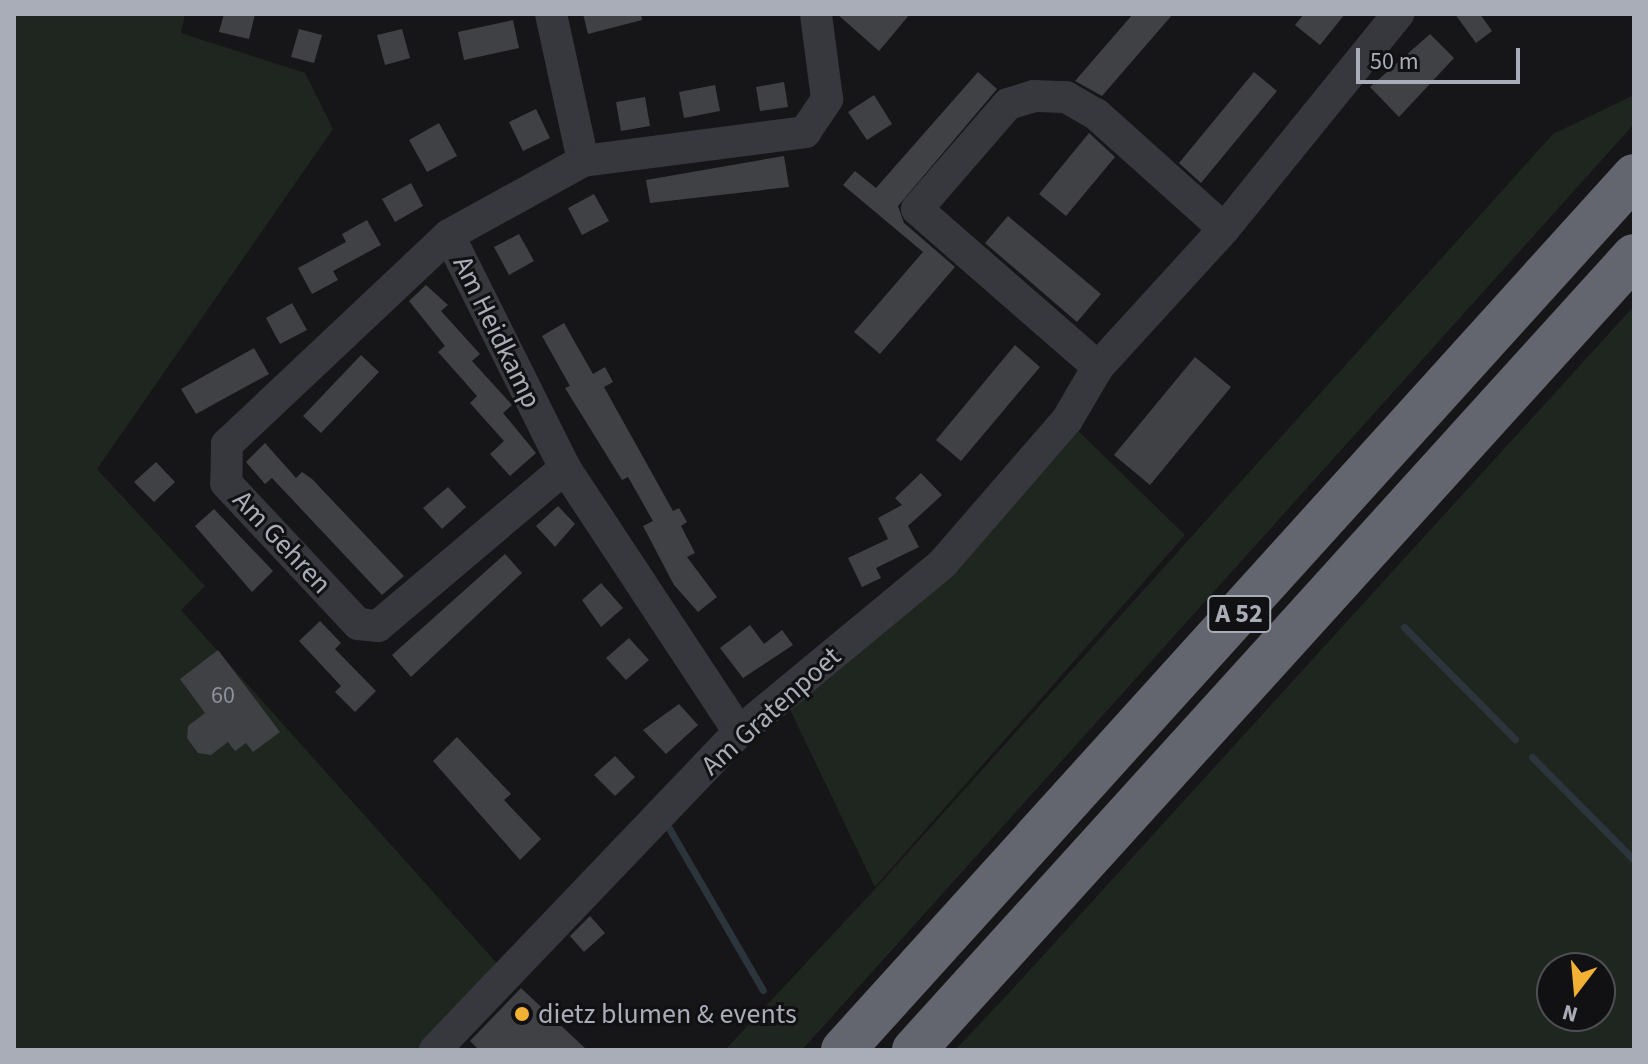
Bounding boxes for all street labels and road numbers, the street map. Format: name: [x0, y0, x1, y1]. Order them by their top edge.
street label: Am Heidkamp: [446, 250, 548, 414]
street label: Am Gehren: [226, 483, 338, 601]
road number: A 52: [1207, 592, 1271, 636]
street label: Am Gratenpoet: [694, 640, 848, 782]

